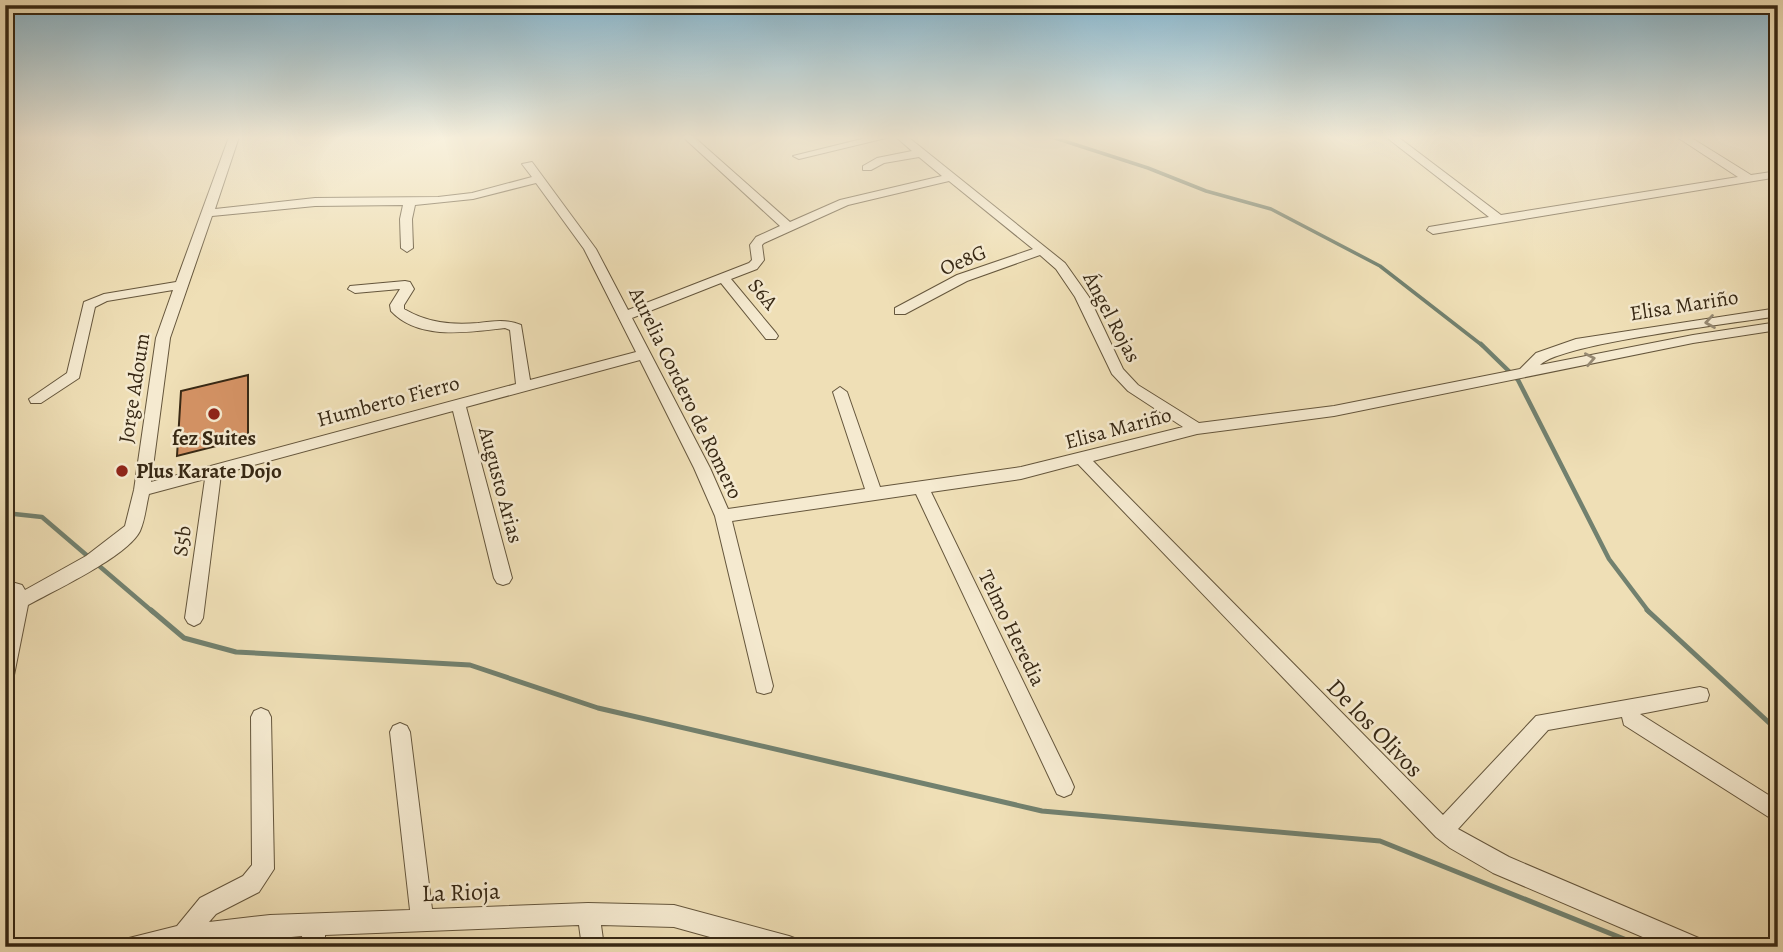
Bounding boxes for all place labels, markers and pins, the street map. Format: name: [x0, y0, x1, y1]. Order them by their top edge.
marker: fez Suites: [206, 406, 222, 422]
place label: fez Suites: [172, 424, 256, 452]
place label: Plus Karate Dojo: [136, 457, 282, 485]
marker: Plus Karate Dojo: [114, 463, 130, 479]

